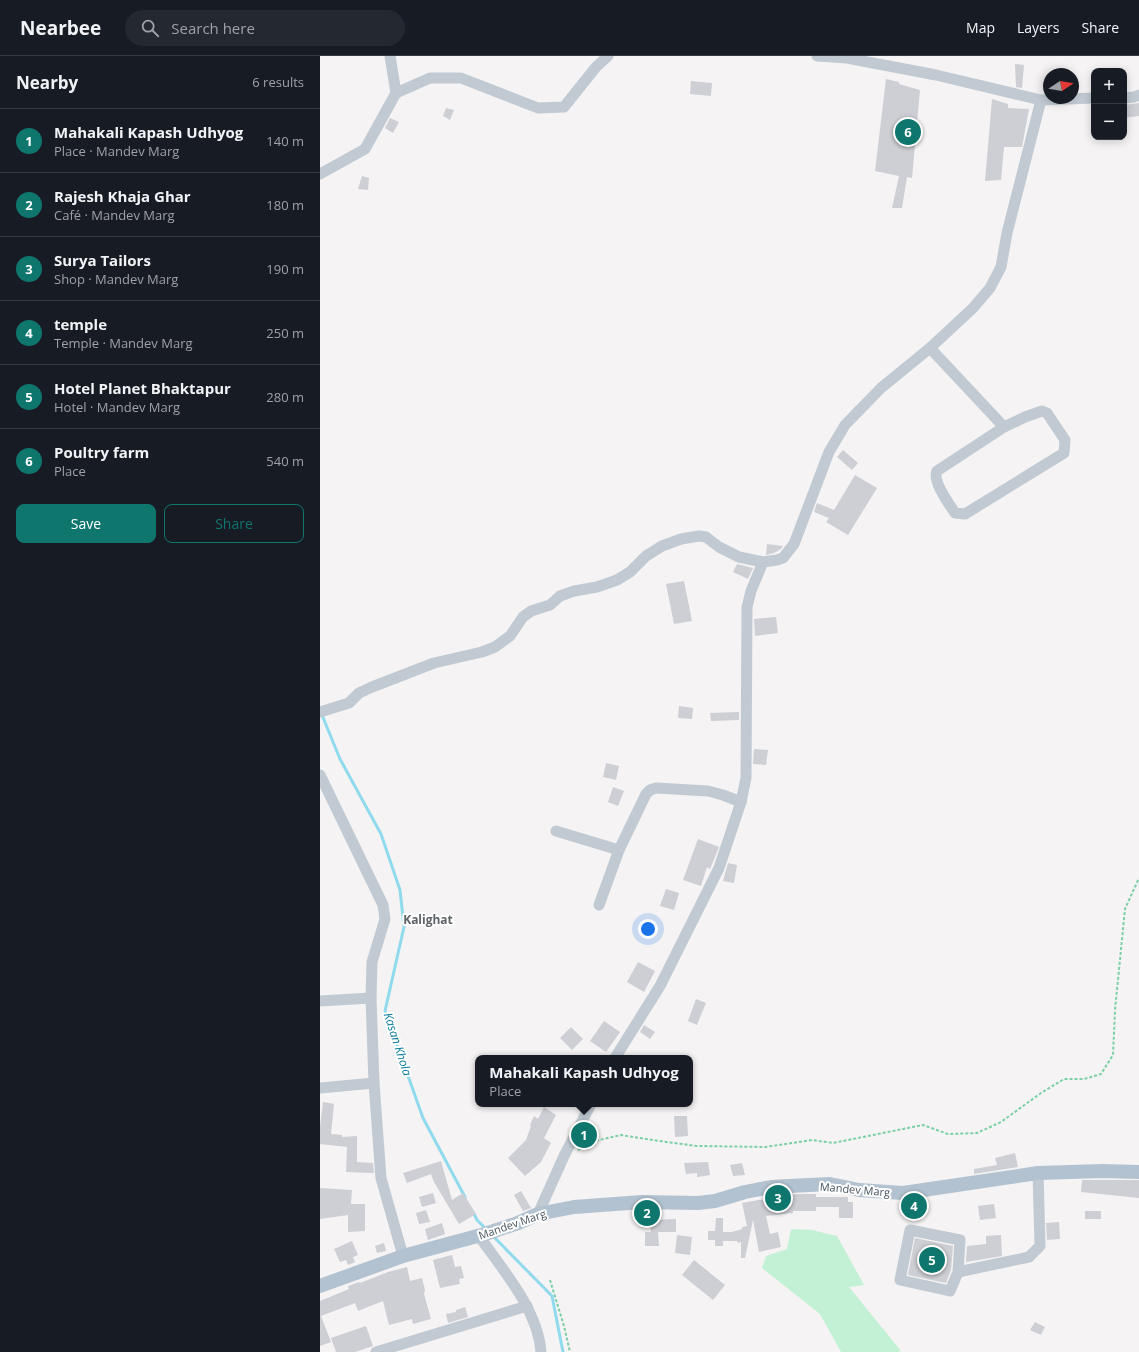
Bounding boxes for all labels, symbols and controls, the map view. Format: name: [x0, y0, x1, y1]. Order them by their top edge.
search box: [125, 10, 405, 46]
text: Nearbee: [20, 15, 101, 41]
icon: search: [139, 17, 161, 39]
text: Search here: [171, 18, 255, 38]
text: Map: [966, 18, 995, 37]
text: Layers: [1017, 18, 1059, 37]
text: Share: [1081, 18, 1119, 37]
north arrow: [1043, 68, 1079, 104]
map controls: [1091, 68, 1127, 140]
button: +: [1091, 68, 1127, 104]
text: Nearby: [16, 71, 78, 94]
text: 6 results: [252, 73, 304, 91]
button: −: [1091, 104, 1127, 140]
pin: 6: [895, 117, 921, 147]
text: Mahakali Kapash Udhyog: [54, 122, 243, 142]
text: 1: [25, 132, 33, 150]
text: 140 m: [266, 132, 304, 150]
text: Place · Mandev Marg: [54, 142, 179, 160]
text: Rajesh Khaja Ghar: [54, 186, 191, 206]
text: 2: [25, 196, 33, 214]
text: 180 m: [266, 196, 304, 214]
text: Café · Mandev Marg: [54, 206, 175, 224]
text: Surya Tailors: [54, 250, 151, 270]
text: 3: [25, 260, 33, 278]
text: 190 m: [266, 260, 304, 278]
text: Shop · Mandev Marg: [54, 270, 178, 288]
text: temple: [54, 314, 107, 334]
text: 4: [25, 324, 33, 342]
text: 250 m: [266, 324, 304, 342]
text: Temple · Mandev Marg: [54, 334, 193, 352]
text: Hotel Planet Bhaktapur: [54, 378, 231, 398]
text: 5: [25, 388, 33, 406]
text: 280 m: [266, 388, 304, 406]
text: Hotel · Mandev Marg: [54, 398, 180, 416]
text: Poultry farm: [54, 442, 149, 462]
text: 6: [25, 452, 33, 470]
text: 540 m: [266, 452, 304, 470]
text: Place: [54, 462, 86, 480]
button: Save: [16, 504, 156, 543]
button: Share: [164, 504, 304, 543]
district label: Kalighat: [403, 911, 453, 928]
your location: [638, 919, 658, 939]
water label: Kasan Khola: [380, 1010, 416, 1078]
popup: [475, 1055, 693, 1107]
text: Mahakali Kapash Udhyog: [489, 1062, 679, 1082]
text: Place: [489, 1082, 521, 1100]
pin: 1: [571, 1120, 597, 1150]
street label: Mandev Marg: [819, 1178, 891, 1200]
pin: 3: [765, 1183, 791, 1213]
pin: 4: [901, 1191, 927, 1221]
pin: 2: [634, 1198, 660, 1228]
street label: Mandev Marg: [476, 1205, 548, 1243]
pin: 5: [919, 1245, 945, 1275]

